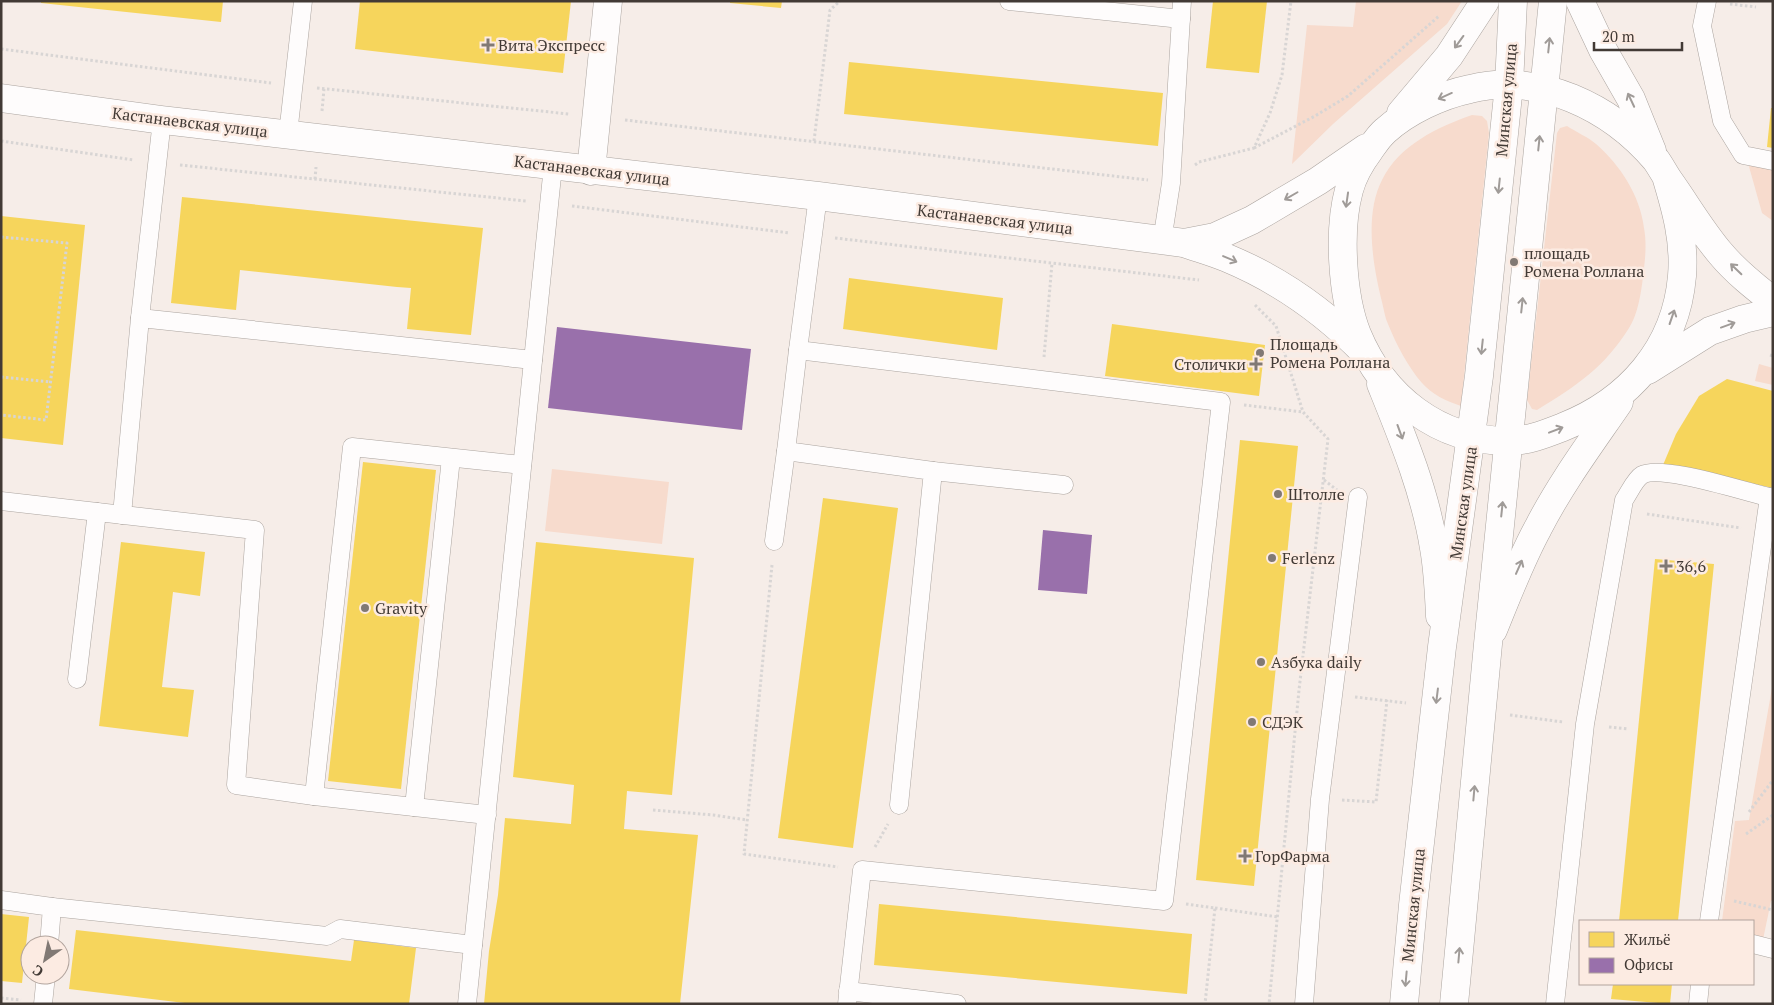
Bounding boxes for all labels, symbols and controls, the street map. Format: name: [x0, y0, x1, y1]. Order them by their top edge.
scale bar: [1594, 20, 1682, 52]
text: 20 m: [1602, 26, 1635, 46]
place label: Вита Экспресс: [498, 34, 605, 56]
one-way arrow: [1453, 35, 1464, 48]
one-way arrow: [1544, 37, 1553, 53]
marker: Вита Экспресс: [482, 39, 494, 51]
street label: Минская улица: [1490, 42, 1522, 158]
one-way arrow: [1438, 92, 1453, 102]
one-way arrow: [1626, 93, 1635, 108]
street label: Кастанаевская улица: [111, 102, 269, 142]
one-way arrow: [1534, 136, 1544, 152]
street label: Кастанаевская улица: [513, 150, 671, 190]
one-way arrow: [1494, 177, 1504, 193]
one-way arrow: [1284, 192, 1298, 202]
one-way arrow: [1342, 192, 1352, 208]
street label: Кастанаевская улица: [916, 199, 1074, 239]
place label: площадь Ромена Роллана: [1524, 242, 1644, 282]
one-way arrow: [1222, 255, 1237, 265]
marker: площадь Ромена Роллана: [1508, 256, 1520, 268]
one-way arrow: [1730, 263, 1742, 275]
one-way arrow: [1518, 297, 1527, 313]
one-way arrow: [1668, 309, 1678, 325]
one-way arrow: [1720, 320, 1736, 329]
place label: Площадь Ромена Роллана: [1270, 333, 1390, 373]
one-way arrow: [1477, 339, 1487, 355]
marker: Площадь Ромена Роллана: [1254, 347, 1266, 359]
place label: Столички: [1174, 353, 1246, 375]
marker: Столички: [1250, 358, 1262, 370]
one-way arrow: [1396, 424, 1405, 439]
one-way arrow: [1547, 425, 1563, 434]
street label: Минская улица: [1444, 445, 1482, 561]
place label: Штолле: [1288, 483, 1345, 505]
marker: Штолле: [1272, 488, 1284, 500]
one-way arrow: [1497, 501, 1506, 517]
place label: Ferlenz: [1282, 547, 1335, 569]
marker: Ferlenz: [1266, 552, 1278, 564]
place label: 36,6: [1676, 555, 1707, 577]
one-way arrow: [1515, 560, 1524, 575]
marker: 36,6: [1660, 560, 1672, 572]
place label: Gravity: [375, 597, 428, 619]
marker: Gravity: [359, 602, 371, 614]
place label: Азбука daily: [1271, 651, 1362, 673]
marker: Азбука daily: [1255, 656, 1267, 668]
one-way arrow: [1432, 688, 1442, 704]
place label: СДЭК: [1262, 711, 1304, 733]
marker: СДЭК: [1246, 716, 1258, 728]
one-way arrow: [1469, 786, 1479, 802]
place label: ГорФарма: [1255, 845, 1330, 867]
street label: Минская улица: [1396, 847, 1430, 963]
marker: ГорФарма: [1239, 850, 1251, 862]
legend: [1579, 920, 1754, 985]
text: Жильё: [1624, 929, 1671, 949]
north arrow: [20, 935, 70, 985]
one-way arrow: [1454, 948, 1464, 964]
text: Офисы: [1624, 954, 1673, 974]
text: С: [29, 961, 47, 982]
one-way arrow: [1401, 971, 1411, 987]

